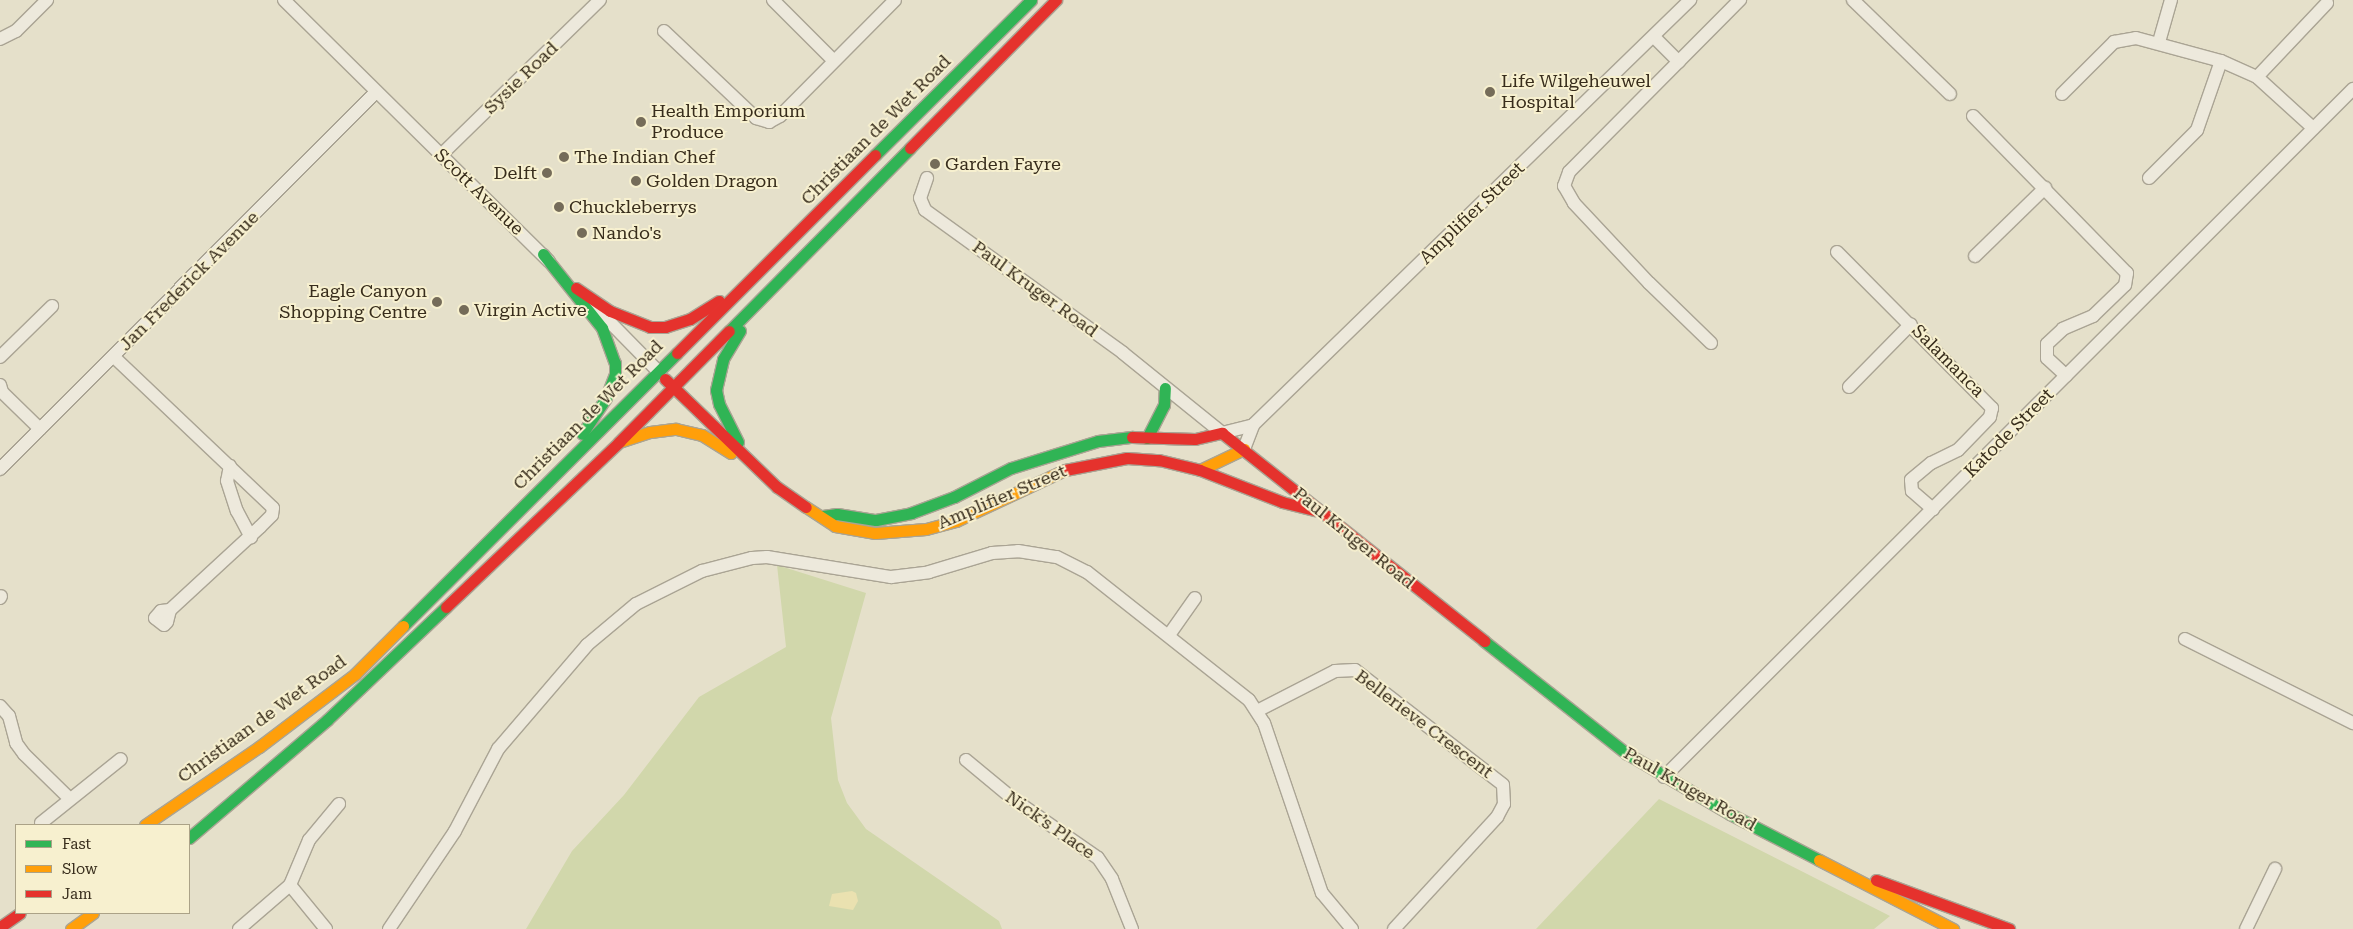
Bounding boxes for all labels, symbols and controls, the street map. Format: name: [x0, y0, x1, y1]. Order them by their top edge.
street label: Sysie Road: [480, 37, 562, 119]
street label: Christiaan de Wet Road: [797, 51, 955, 209]
place label: Life Wilgeheuwel Hospital: [1501, 71, 1651, 114]
marker: Life Wilgeheuwel Hospital: [1483, 85, 1497, 99]
place label: Health Emporium Produce: [651, 101, 805, 144]
marker: Health Emporium Produce: [635, 116, 647, 128]
street label: Scott Avenue: [430, 144, 528, 240]
place label: The Indian Chef: [574, 146, 715, 168]
marker: The Indian Chef: [558, 151, 570, 163]
place label: Garden Fayre: [945, 153, 1061, 175]
street label: Amplifier Street: [1415, 157, 1529, 269]
marker: Garden Fayre: [929, 158, 941, 170]
place label: Delft: [494, 162, 537, 184]
marker: Delft: [541, 167, 553, 179]
place label: Golden Dragon: [646, 170, 778, 192]
marker: Golden Dragon: [630, 175, 642, 187]
place label: Chuckleberrys: [569, 196, 697, 218]
marker: Chuckleberrys: [553, 201, 565, 213]
street label: Jan Frederick Avenue: [115, 207, 263, 355]
place label: Nando's: [592, 222, 661, 244]
marker: Nando's: [576, 227, 588, 239]
street label: Paul Kruger Road: [968, 236, 1102, 342]
place label: Eagle Canyon Shopping Centre: [279, 281, 427, 324]
marker: Eagle Canyon Shopping Centre: [431, 296, 443, 308]
place label: Virgin Active: [474, 299, 587, 321]
marker: Virgin Active: [458, 304, 470, 316]
street label: Salamanca: [1907, 320, 1989, 402]
street label: Christiaan de Wet Road: [509, 336, 667, 494]
street label: Katode Street: [1960, 384, 2058, 482]
street label: Amplifier Street: [934, 460, 1070, 534]
street label: Paul Kruger Road: [1289, 483, 1419, 593]
street label: Christiaan de Wet Road: [173, 651, 351, 787]
street label: Bellerieve Crescent: [1351, 665, 1497, 783]
street label: Paul Kruger Road: [1620, 742, 1760, 836]
street label: Nick’s Place: [1001, 786, 1099, 864]
legend: [15, 824, 190, 914]
text: Fast: [62, 835, 91, 853]
text: Slow: [62, 860, 97, 878]
text: Jam: [62, 885, 92, 903]

